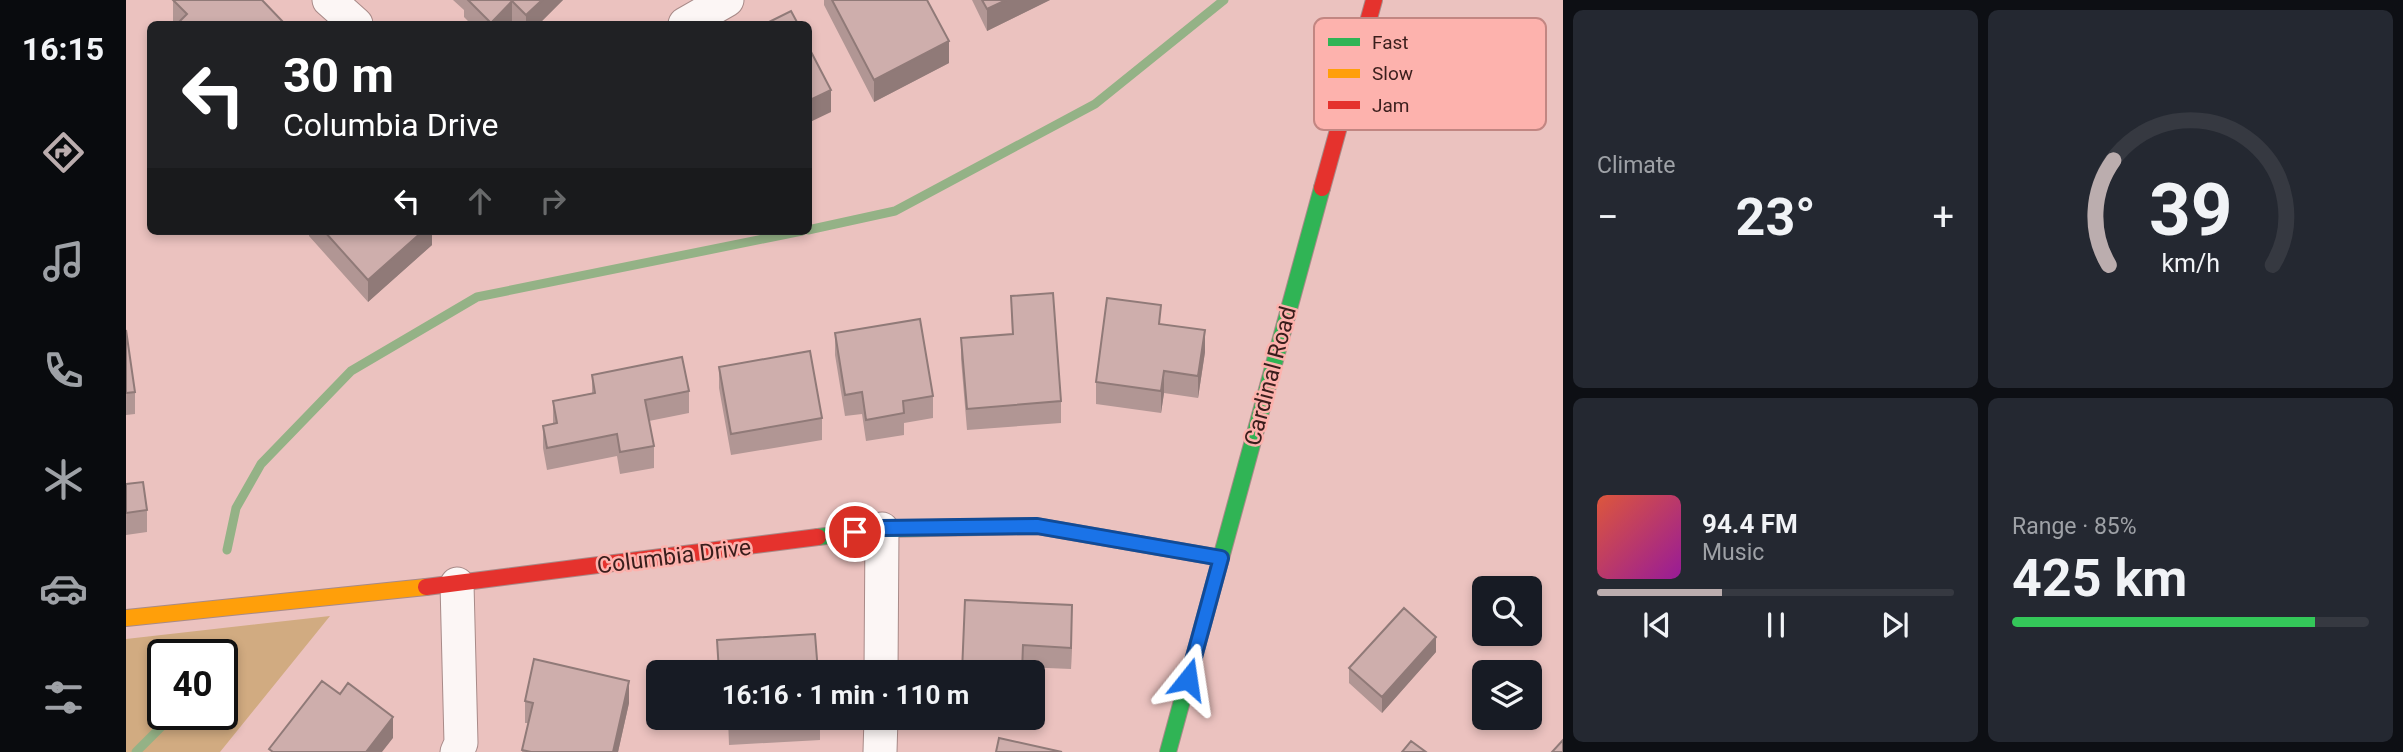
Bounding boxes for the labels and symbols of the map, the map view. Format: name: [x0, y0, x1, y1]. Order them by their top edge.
legend: [1314, 18, 1546, 130]
text: Fast: [1372, 31, 1409, 54]
text: Slow: [1372, 62, 1413, 85]
text: Jam: [1372, 94, 1409, 117]
street label: Cardinal Road: [1239, 304, 1302, 449]
pin: [825, 502, 885, 562]
street label: Columbia Drive: [596, 534, 753, 579]
speed limit sign: 40: [147, 639, 238, 730]
position arrow: [1151, 642, 1225, 716]

